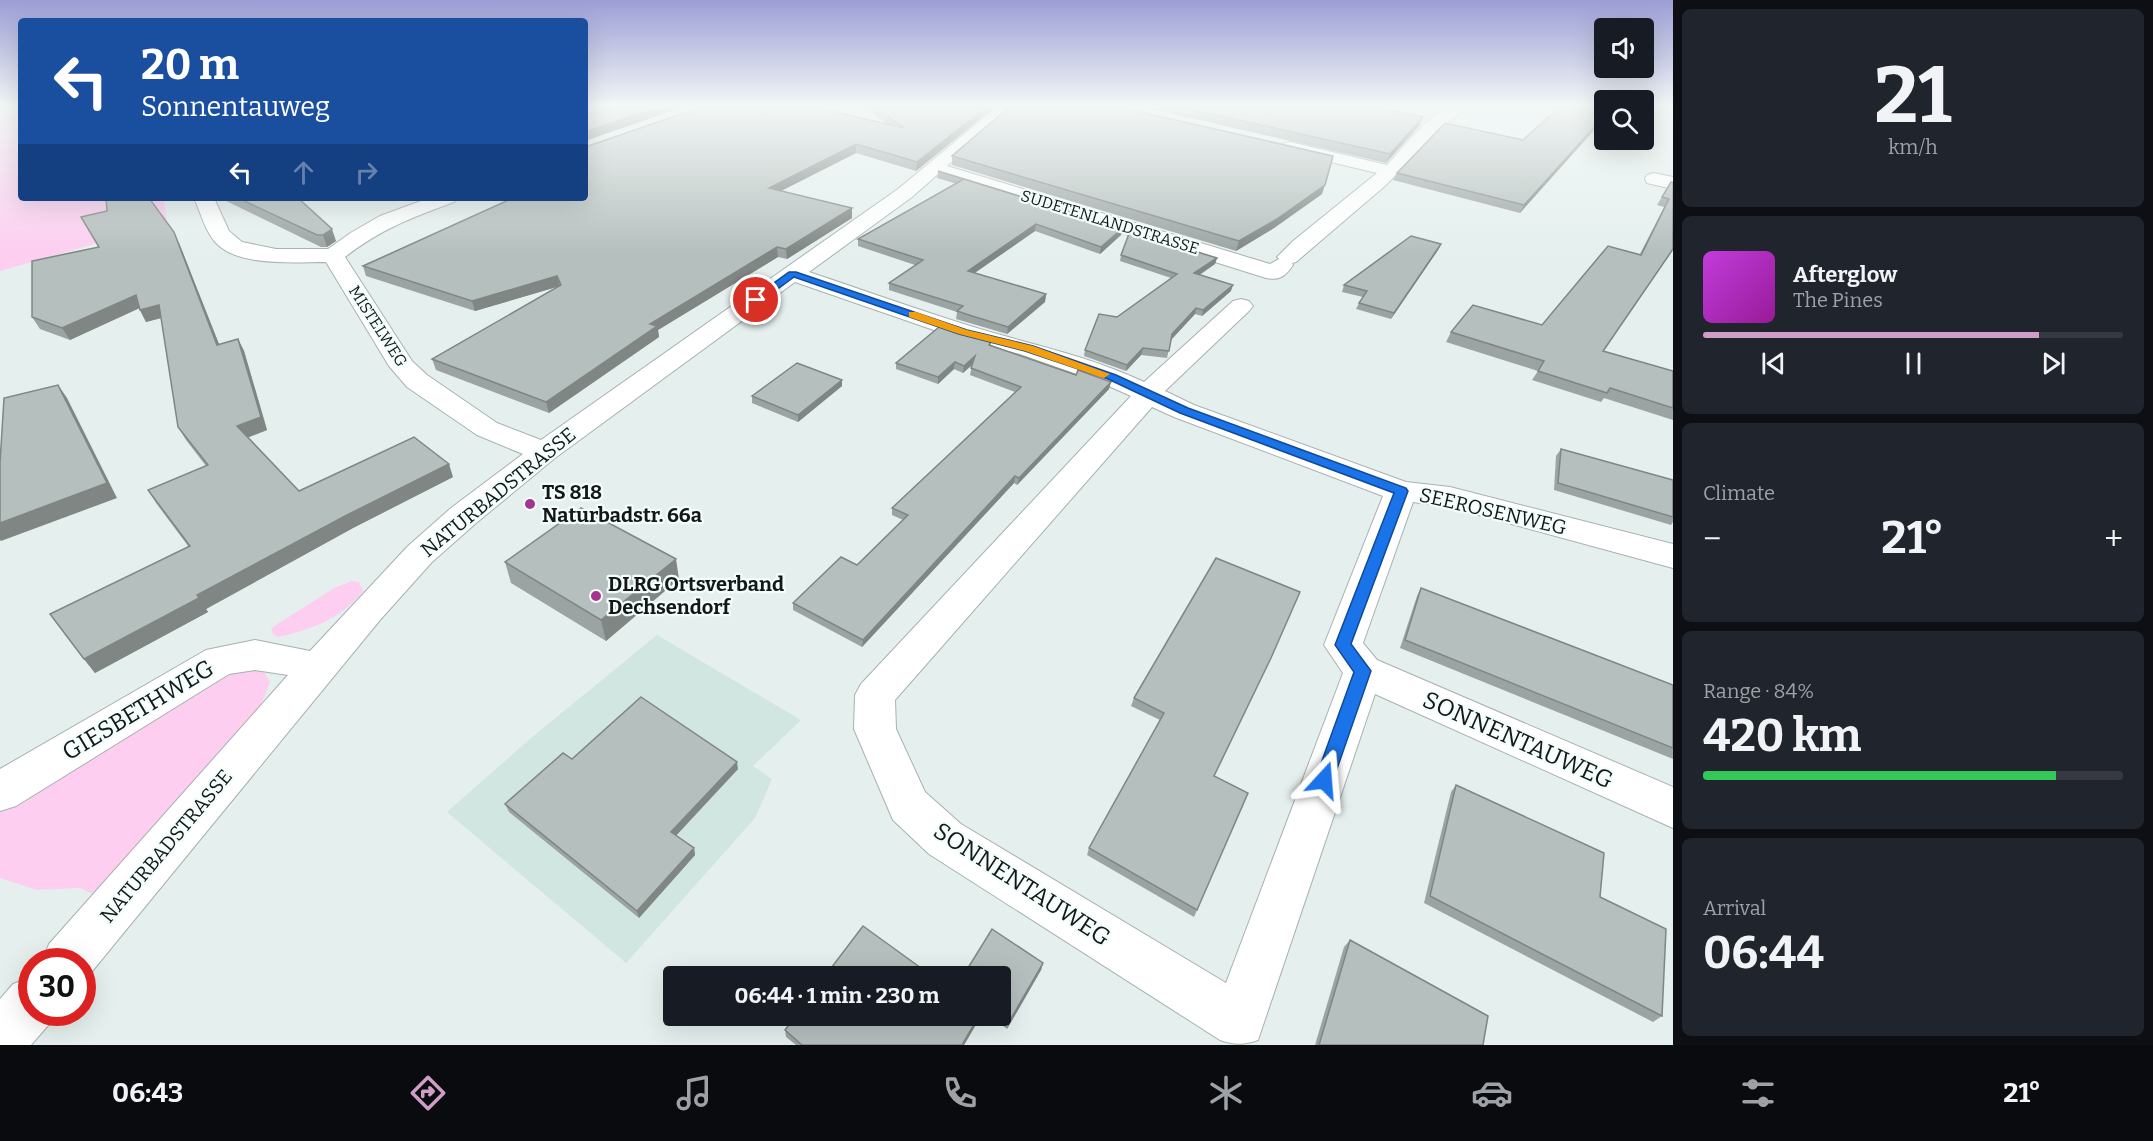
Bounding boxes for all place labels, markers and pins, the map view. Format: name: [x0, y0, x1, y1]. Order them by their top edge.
pin: [730, 274, 781, 325]
place label: TS 818 Naturbadstr. 66a: [542, 480, 702, 527]
marker: TS 818 Naturbadstr. 66a: [523, 497, 537, 511]
place label: DLRG Ortsverband Dechsendorf: [608, 572, 784, 619]
marker: DLRG Ortsverband Dechsendorf: [589, 589, 603, 603]

